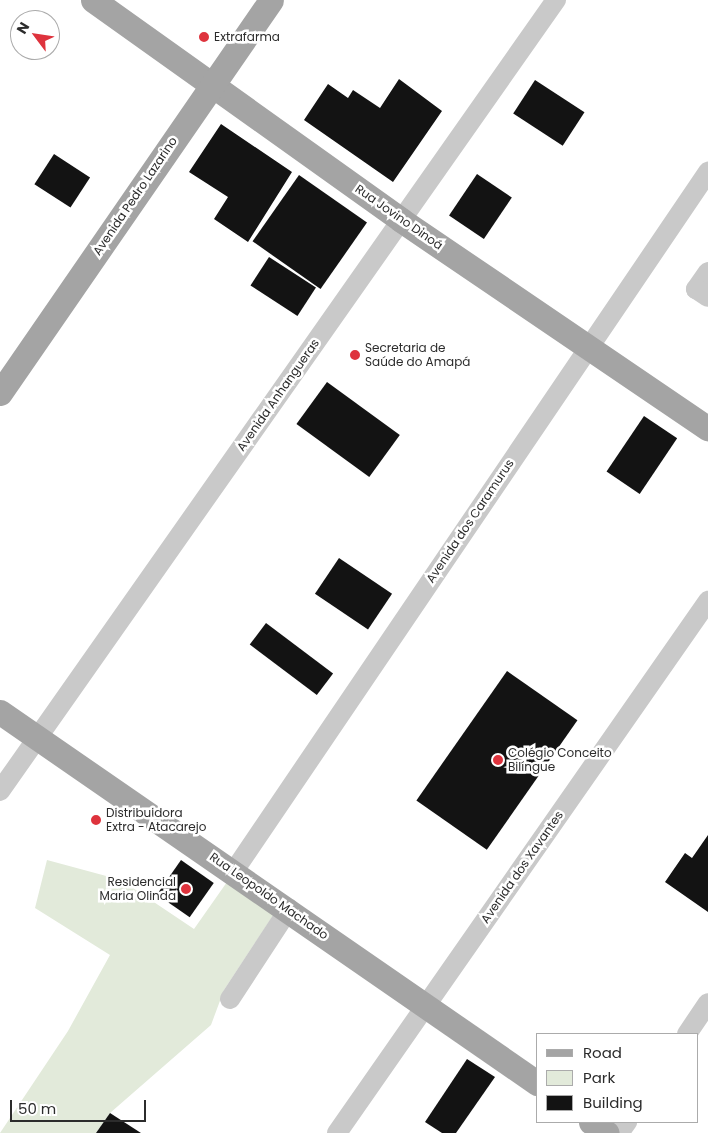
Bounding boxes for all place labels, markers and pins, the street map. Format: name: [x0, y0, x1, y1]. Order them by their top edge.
place label: Extrafarma: [214, 30, 280, 44]
marker: Extrafarma: [198, 31, 210, 43]
place label: Secretaria de Saúde do Amapá: [365, 341, 470, 369]
marker: Secretaria de Saúde do Amapá: [349, 349, 361, 361]
place label: Colégio Conceito Bilíngue: [508, 746, 612, 774]
marker: Colégio Conceito Bilíngue: [492, 754, 504, 766]
place label: Distribuidora Extra - Atacarejo: [106, 806, 206, 834]
marker: Distribuidora Extra - Atacarejo: [90, 814, 102, 826]
place label: Residencial Maria Olinda: [100, 875, 176, 903]
marker: Residencial Maria Olinda: [180, 883, 192, 895]

